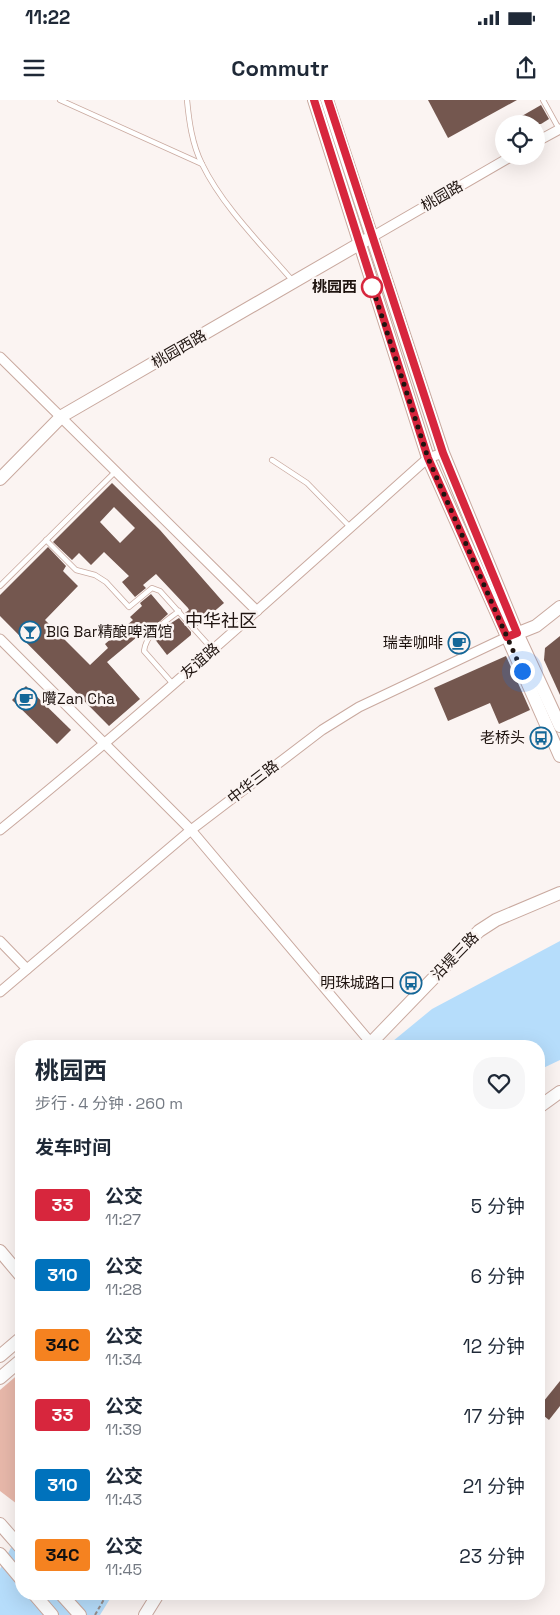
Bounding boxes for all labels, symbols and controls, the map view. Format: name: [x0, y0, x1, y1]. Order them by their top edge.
text: 11:22: [25, 5, 70, 30]
icon: menu: [20, 54, 48, 82]
text: Commutr: [231, 54, 329, 82]
icon: share: [512, 54, 540, 82]
map controls: [495, 115, 545, 165]
button: locate: [495, 115, 545, 165]
street label: 桃园路: [418, 176, 466, 215]
marker: 桃园西: [361, 276, 383, 298]
place label: 桃园西: [312, 277, 357, 296]
street label: 桃园西路: [148, 325, 209, 372]
district label: 中华社区: [185, 609, 257, 632]
bar icon: BIG Bar精酿啤酒馆: [18, 620, 42, 644]
place label: BIG Bar精酿啤酒馆: [46, 622, 173, 641]
cafe icon: 瑞幸咖啡: [447, 631, 471, 655]
place label: 瑞幸咖啡: [383, 633, 443, 652]
street label: 友谊路: [176, 639, 223, 683]
your location: [510, 659, 535, 684]
cafe icon: 囋Zan Cha: [14, 687, 38, 711]
place label: 囋Zan Cha: [42, 689, 115, 708]
bus stop icon: 老桥头: [529, 726, 553, 750]
place label: 老桥头: [480, 728, 525, 747]
street label: 中华三路: [223, 756, 282, 808]
street label: 沿堤三路: [427, 927, 482, 984]
bus stop icon: 明珠城路口: [399, 971, 423, 995]
place label: 明珠城路口: [320, 973, 395, 992]
text: 桃园西: [35, 1055, 107, 1086]
button: heart: [473, 1057, 525, 1109]
text: 步行 · 4 分钟 · 260 m: [35, 1093, 183, 1114]
text: 发车时间: [35, 1135, 111, 1160]
text: 公交: [105, 1184, 143, 1209]
text: 33: [52, 1193, 73, 1216]
text: 5 分钟: [471, 1194, 525, 1219]
text: 11:27: [105, 1209, 141, 1230]
text: 公交: [105, 1254, 143, 1279]
text: 310: [47, 1263, 78, 1286]
text: 6 分钟: [470, 1264, 525, 1289]
text: 11:28: [105, 1279, 142, 1300]
text: 公交: [105, 1324, 143, 1349]
text: 34C: [46, 1333, 79, 1356]
text: 12 分钟: [463, 1334, 525, 1359]
text: 11:34: [105, 1349, 142, 1370]
text: 公交: [105, 1394, 143, 1419]
text: 33: [52, 1403, 73, 1426]
text: 17 分钟: [463, 1404, 525, 1429]
text: 11:39: [105, 1419, 142, 1440]
text: 公交: [105, 1464, 143, 1489]
text: 310: [47, 1473, 78, 1496]
text: 21 分钟: [463, 1474, 525, 1499]
text: 11:43: [105, 1489, 142, 1510]
text: 公交: [105, 1534, 143, 1559]
text: 34C: [46, 1543, 79, 1566]
text: 23 分钟: [459, 1544, 525, 1569]
text: 11:45: [105, 1559, 142, 1580]

